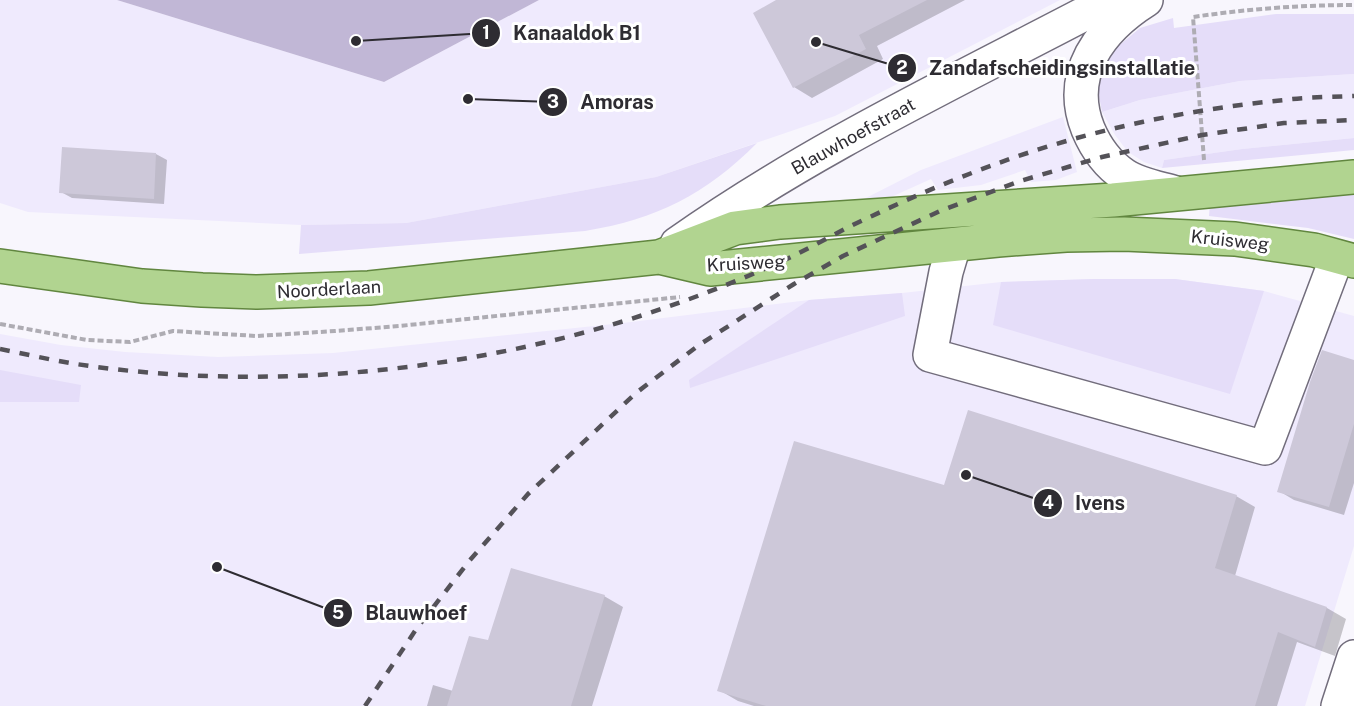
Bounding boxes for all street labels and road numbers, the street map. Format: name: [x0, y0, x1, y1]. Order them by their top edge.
street label: Blauwhoefstraat: [787, 93, 919, 179]
street label: Kruisweg: [1190, 225, 1270, 255]
street label: Kruisweg: [706, 250, 786, 276]
street label: Noorderlaan: [276, 276, 382, 302]

